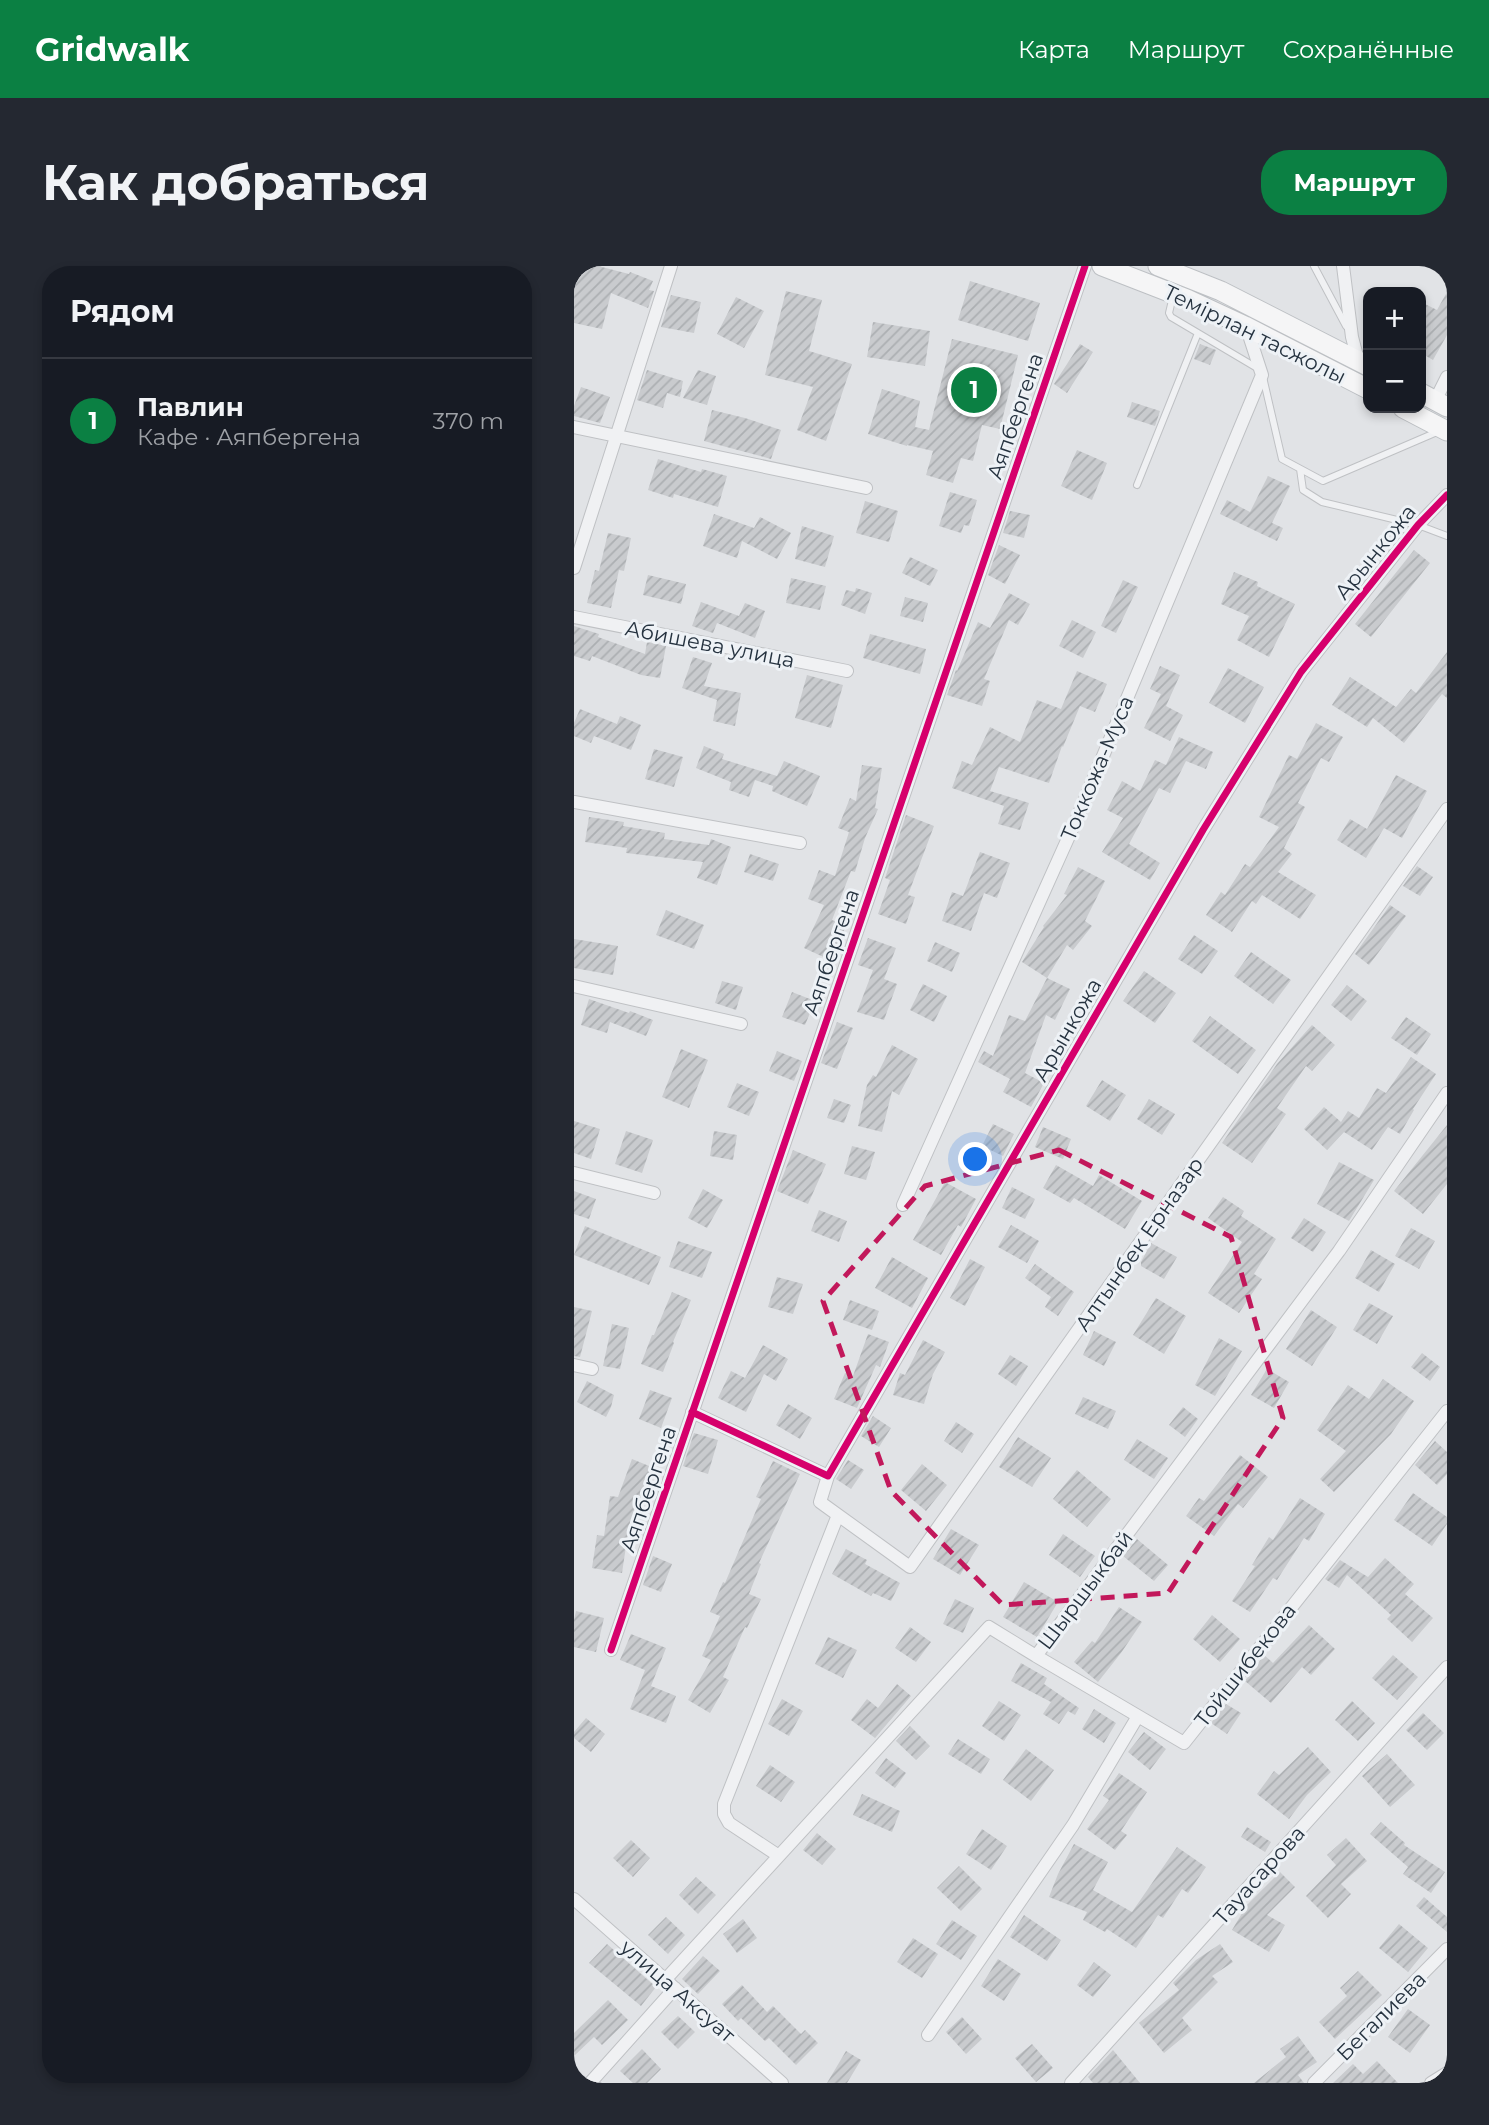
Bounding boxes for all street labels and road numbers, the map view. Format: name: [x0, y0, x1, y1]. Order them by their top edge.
street label: Темірлан тасжолы: [1160, 279, 1350, 389]
street label: Аяпбергена: [982, 350, 1048, 482]
street label: Арынкожа: [1329, 499, 1421, 605]
street label: Абишева улица: [623, 615, 797, 673]
street label: Токкожа-Муса: [1055, 692, 1139, 844]
street label: Аяпбергена: [798, 886, 864, 1018]
street label: Арынкожа: [1027, 974, 1107, 1086]
street label: Алтынбек Ерназар: [1070, 1152, 1208, 1336]
street label: Аяпбергена: [615, 1423, 681, 1555]
street label: Шыршыкбай: [1032, 1526, 1138, 1654]
street label: Тойшибекова: [1189, 1598, 1301, 1732]
street label: Тауасарова: [1208, 1820, 1310, 1930]
street label: улица Аксуат: [615, 1934, 740, 2048]
street label: Бегалиева: [1331, 1966, 1431, 2066]

